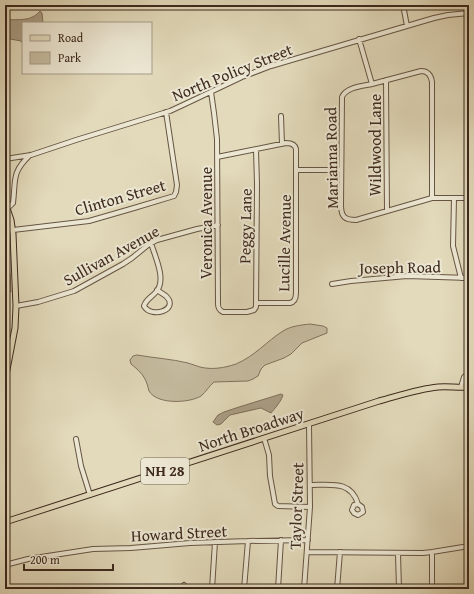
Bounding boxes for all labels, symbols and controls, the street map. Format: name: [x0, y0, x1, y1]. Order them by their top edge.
legend: [22, 22, 152, 74]
text: Road: [58, 29, 84, 46]
street label: North Policy Street: [168, 37, 296, 107]
text: Park: [58, 49, 82, 66]
street label: Wildwood Lane: [363, 94, 387, 196]
street label: Marianna Road: [318, 106, 344, 209]
street label: Veronica Avenue: [194, 167, 218, 279]
street label: Clinton Street: [72, 172, 169, 221]
street label: Peggy Lane: [232, 188, 258, 264]
street label: Lucille Avenue: [271, 194, 297, 292]
street label: Sullivan Avenue: [58, 219, 164, 291]
street label: Joseph Road: [357, 254, 442, 280]
street label: North Broadway: [195, 401, 307, 457]
road number: NH 28: [141, 458, 189, 484]
street label: Taylor Street: [282, 462, 310, 550]
street label: Howard Street: [130, 518, 228, 548]
scale bar: [24, 546, 113, 572]
text: 200 m: [30, 551, 60, 568]

